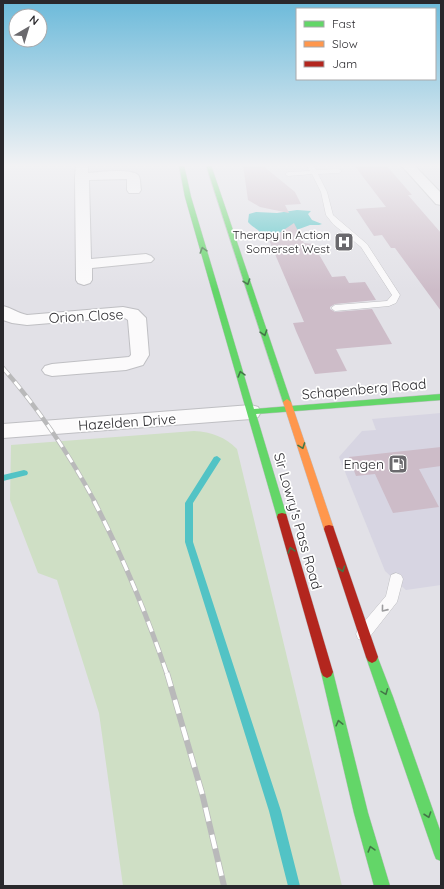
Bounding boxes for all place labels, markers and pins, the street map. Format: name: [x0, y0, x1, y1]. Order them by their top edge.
place label: Therapy in Action Somerset West: [232, 227, 330, 256]
hospital icon: Therapy in Action Somerset West: [333, 231, 355, 253]
fuel station icon: Engen: [387, 453, 409, 475]
place label: Engen: [343, 455, 384, 473]

